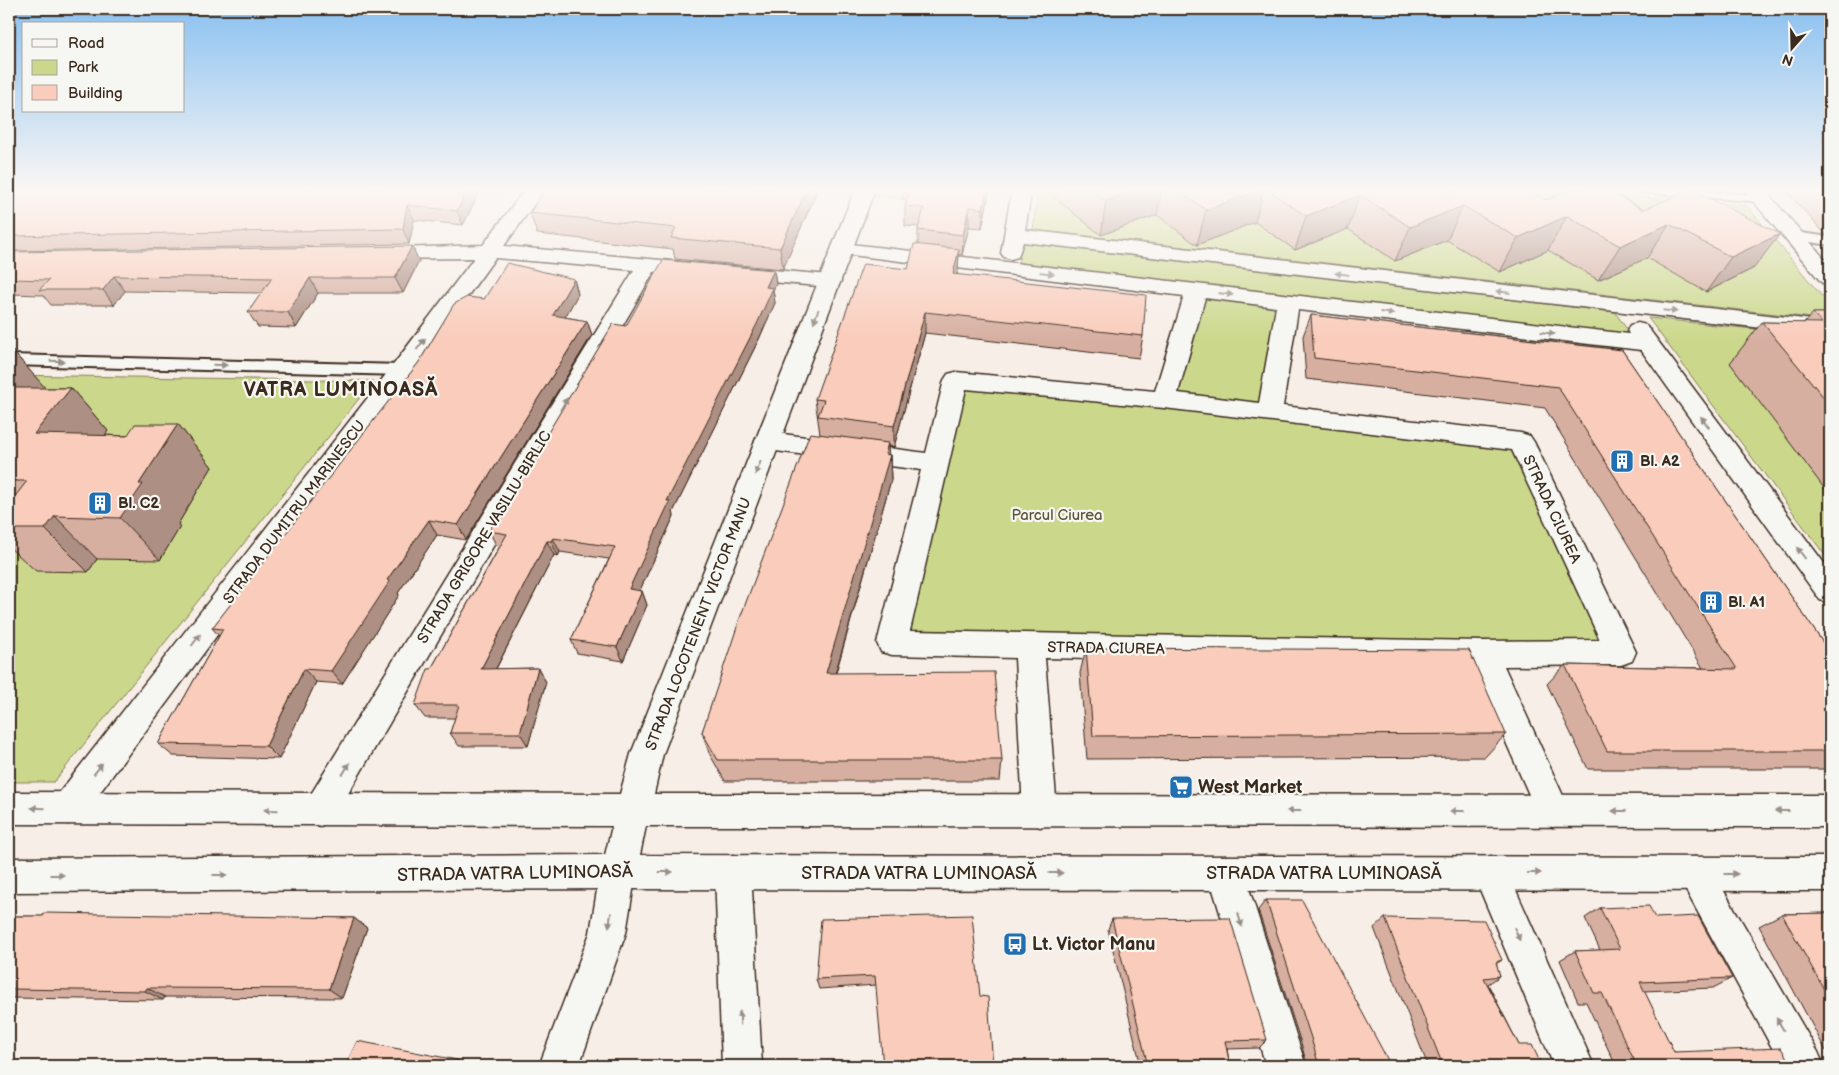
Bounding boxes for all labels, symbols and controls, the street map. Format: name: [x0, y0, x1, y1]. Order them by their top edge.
legend: [22, 22, 185, 112]
north arrow: [1766, 22, 1816, 72]
text: Road: [68, 34, 104, 53]
text: N: [1780, 50, 1796, 70]
text: Park: [68, 58, 99, 77]
text: Building: [68, 84, 123, 103]
one-way arrow: [1039, 269, 1055, 277]
one-way arrow: [1334, 270, 1350, 278]
one-way arrow: [1495, 288, 1511, 296]
one-way arrow: [1218, 291, 1234, 299]
one-way arrow: [1662, 307, 1678, 315]
one-way arrow: [812, 309, 820, 324]
one-way arrow: [1379, 309, 1395, 317]
one-way arrow: [1541, 329, 1557, 337]
one-way arrow: [416, 338, 427, 351]
one-way arrow: [50, 357, 66, 365]
one-way arrow: [212, 361, 228, 369]
district label: VATRA LUMINOASĂ: [244, 376, 438, 402]
one-way arrow: [560, 398, 569, 411]
one-way arrow: [1700, 415, 1710, 428]
street label: STRADA DUMITRU MARINESCU: [219, 417, 370, 608]
street label: STRADA GRIGORE VASILIU-BIRLIC: [413, 427, 556, 647]
building icon: Bl. A2: [1609, 448, 1635, 474]
street label: STRADA CIUREA: [1518, 452, 1585, 567]
place label: Bl. A2: [1640, 452, 1680, 471]
one-way arrow: [754, 461, 762, 476]
building icon: Bl. C2: [87, 490, 113, 516]
place label: Bl. C2: [118, 494, 159, 513]
street label: STRADA LOCOTENENT VICTOR MANU: [641, 495, 756, 753]
park label: Parcul Ciurea: [1011, 506, 1103, 525]
one-way arrow: [1796, 546, 1806, 559]
building icon: Bl. A1: [1698, 589, 1724, 615]
place label: Bl. A1: [1728, 593, 1765, 612]
one-way arrow: [191, 633, 201, 647]
street label: STRADA CIUREA: [1047, 638, 1166, 659]
one-way arrow: [341, 762, 350, 775]
one-way arrow: [92, 763, 103, 776]
supermarket icon: West Market: [1168, 774, 1194, 800]
place label: West Market: [1198, 777, 1302, 798]
one-way arrow: [30, 804, 46, 812]
one-way arrow: [263, 806, 279, 814]
one-way arrow: [1286, 807, 1302, 815]
one-way arrow: [1448, 807, 1464, 815]
one-way arrow: [1611, 807, 1627, 815]
one-way arrow: [1773, 807, 1789, 815]
street label: STRADA VATRA LUMINOASĂ: [397, 859, 633, 886]
street label: STRADA VATRA LUMINOASĂ: [801, 861, 1037, 884]
street label: STRADA VATRA LUMINOASĂ: [1206, 861, 1442, 884]
one-way arrow: [659, 868, 675, 876]
one-way arrow: [1049, 869, 1065, 877]
one-way arrow: [1526, 869, 1542, 877]
one-way arrow: [1724, 870, 1740, 878]
one-way arrow: [50, 871, 66, 879]
one-way arrow: [212, 871, 228, 879]
one-way arrow: [606, 912, 614, 928]
one-way arrow: [1237, 912, 1245, 927]
one-way arrow: [1513, 927, 1521, 941]
bus stop icon: Lt. Victor Manu: [1002, 931, 1028, 957]
place label: Lt. Victor Manu: [1032, 934, 1155, 955]
one-way arrow: [735, 1009, 743, 1025]
one-way arrow: [1776, 1016, 1784, 1031]

